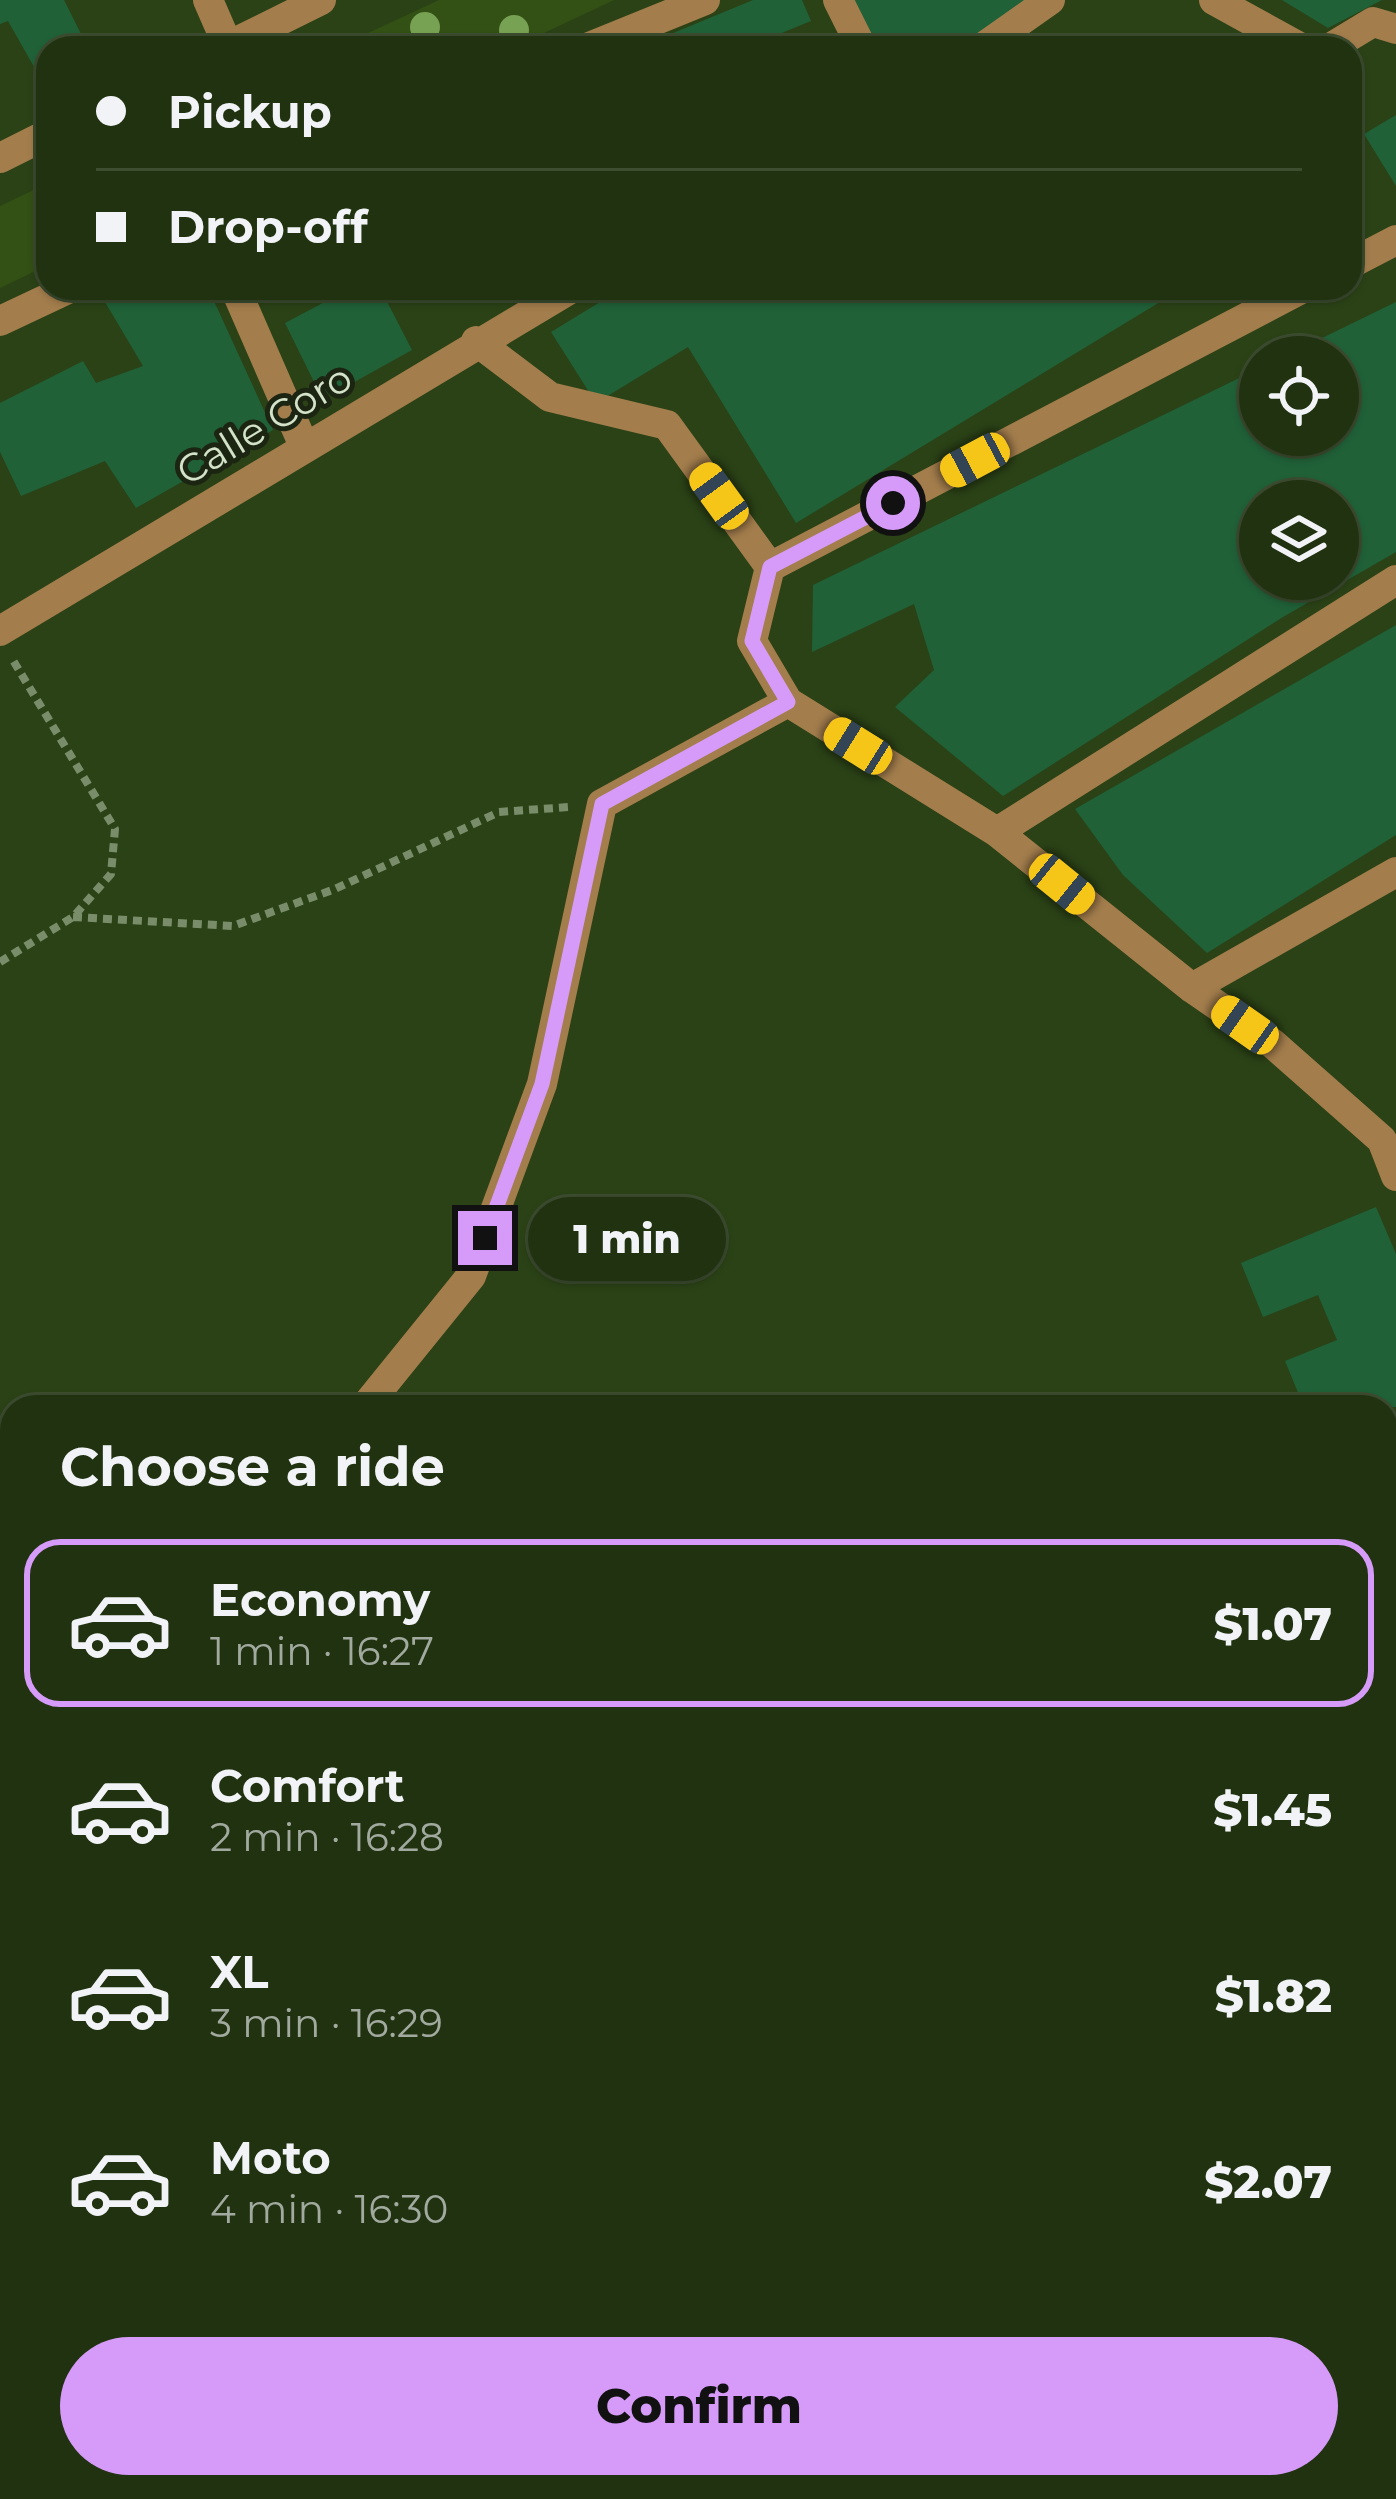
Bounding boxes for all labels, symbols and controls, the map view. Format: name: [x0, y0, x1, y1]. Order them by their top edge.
text: Pickup: [168, 84, 332, 139]
text: Drop-off: [168, 199, 368, 254]
map controls: [1239, 336, 1359, 600]
button: locate: [1239, 336, 1359, 456]
street label: Calle Coro: [168, 353, 360, 495]
car: [935, 427, 1015, 493]
car: [683, 456, 755, 536]
route start: [866, 476, 920, 530]
button: layers: [1239, 480, 1359, 600]
car: [818, 712, 898, 780]
car: [1023, 847, 1101, 921]
car: [1205, 990, 1285, 1060]
callout: 1 min: [527, 1196, 725, 1280]
route end: [458, 1211, 512, 1265]
text: 1 min: [573, 1215, 681, 1263]
text: Choose a ride: [60, 1434, 445, 1500]
icon: car: [66, 1569, 174, 1677]
text: Economy: [210, 1572, 430, 1627]
text: $1.07: [1214, 1596, 1332, 1651]
text: 1 min · 16:27: [210, 1627, 434, 1675]
icon: car: [66, 1755, 174, 1863]
text: Comfort: [210, 1758, 405, 1813]
text: $1.45: [1213, 1782, 1332, 1837]
text: 2 min · 16:28: [210, 1813, 444, 1861]
icon: car: [66, 1941, 174, 2049]
text: XL: [210, 1944, 268, 1999]
text: $1.82: [1215, 1968, 1332, 2023]
text: 3 min · 16:29: [210, 1999, 443, 2047]
icon: car: [66, 2127, 174, 2235]
text: Moto: [210, 2130, 331, 2185]
text: $2.07: [1204, 2154, 1332, 2209]
text: 4 min · 16:30: [210, 2185, 448, 2233]
button: Confirm: [60, 2337, 1338, 2475]

